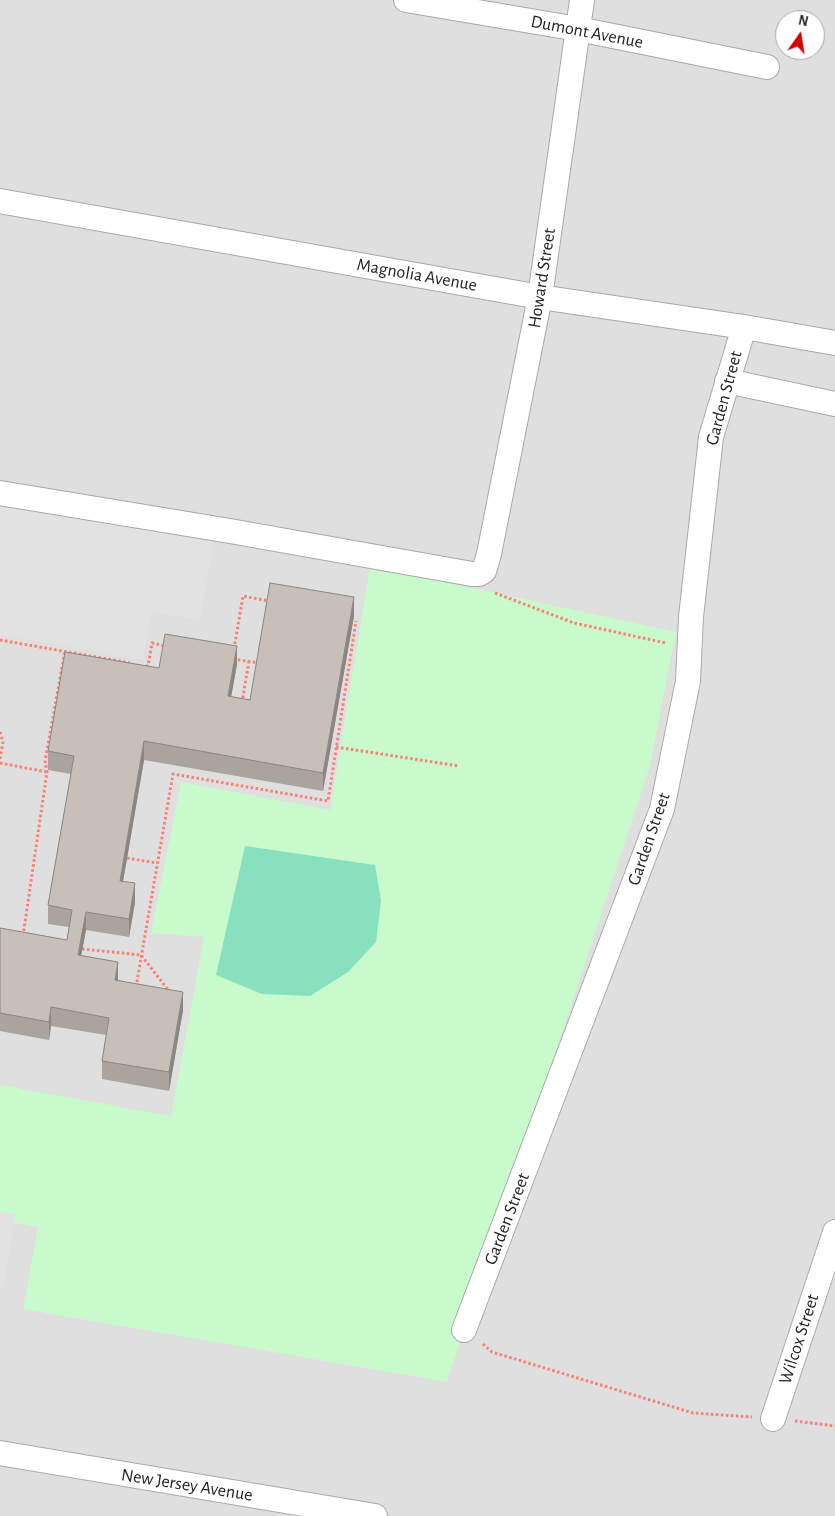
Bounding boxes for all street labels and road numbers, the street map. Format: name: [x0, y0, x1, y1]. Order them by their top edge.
street label: Dumont Avenue: [529, 11, 645, 53]
street label: Howard Street: [523, 226, 561, 330]
street label: Magnolia Avenue: [355, 254, 479, 296]
street label: Garden Street: [701, 348, 747, 448]
street label: Garden Street: [623, 790, 675, 888]
street label: Garden Street: [480, 1170, 534, 1268]
street label: Wilcox Street: [774, 1291, 824, 1387]
street label: New Jersey Avenue: [120, 1464, 254, 1506]

